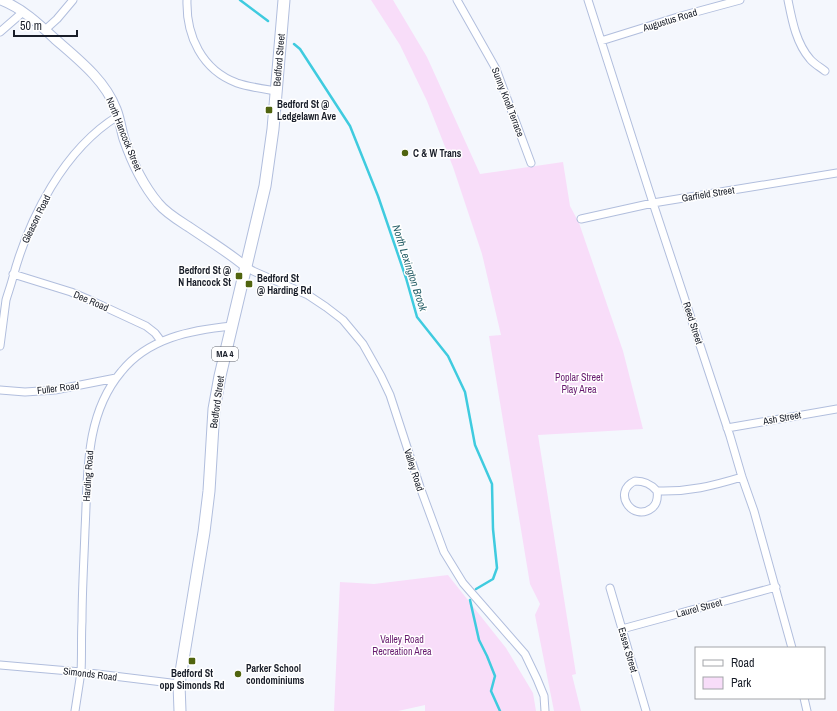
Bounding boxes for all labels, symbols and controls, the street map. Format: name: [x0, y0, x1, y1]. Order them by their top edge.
street label: Augustus Road: [640, 6, 699, 35]
scale bar: [14, 12, 77, 38]
text: 50 m: [20, 18, 42, 34]
street label: Bedford Street: [270, 32, 288, 87]
street label: Sunny Knoll Terrace: [489, 65, 527, 139]
street label: North Hancock Street: [103, 95, 145, 173]
place label: Bedford St @ Ledgelawn Ave: [277, 98, 337, 123]
marker: Bedford St @ Ledgelawn Ave: [264, 105, 274, 115]
place label: C & W Trans: [413, 147, 462, 160]
marker: C & W Trans: [400, 148, 410, 158]
street label: Garfield Street: [681, 183, 736, 205]
street label: Gleason Road: [19, 193, 53, 245]
water label: North Lexington Brook: [389, 223, 431, 314]
place label: Bedford St @ N Hancock St: [178, 264, 231, 289]
marker: Bedford St @ N Hancock St: [234, 271, 244, 281]
place label: Bedford St @ Harding Rd: [257, 272, 311, 297]
marker: Bedford St @ Harding Rd: [244, 279, 254, 289]
street label: Dee Road: [71, 288, 111, 314]
street label: Reed Street: [680, 300, 706, 346]
road number: MA 4: [212, 347, 238, 361]
park label: Poplar Street Play Area: [555, 371, 604, 396]
street label: Bedford Street: [207, 374, 227, 429]
street label: Fuller Road: [36, 379, 80, 397]
street label: Ash Street: [761, 408, 803, 428]
street label: Valley Road: [401, 447, 427, 493]
street label: Harding Road: [80, 450, 96, 502]
street label: Laurel Street: [675, 595, 724, 620]
street label: Essex Street: [615, 626, 641, 675]
park label: Valley Road Recreation Area: [372, 633, 432, 658]
legend: [695, 647, 825, 699]
text: Road: [731, 655, 755, 671]
marker: Bedford St opp Simonds Rd: [187, 656, 197, 666]
place label: Parker School condominiums: [246, 662, 305, 687]
street label: Simonds Road: [62, 664, 118, 684]
place label: Bedford St opp Simonds Rd: [159, 667, 225, 692]
marker: Parker School condominiums: [233, 669, 243, 679]
text: Park: [731, 675, 751, 691]

